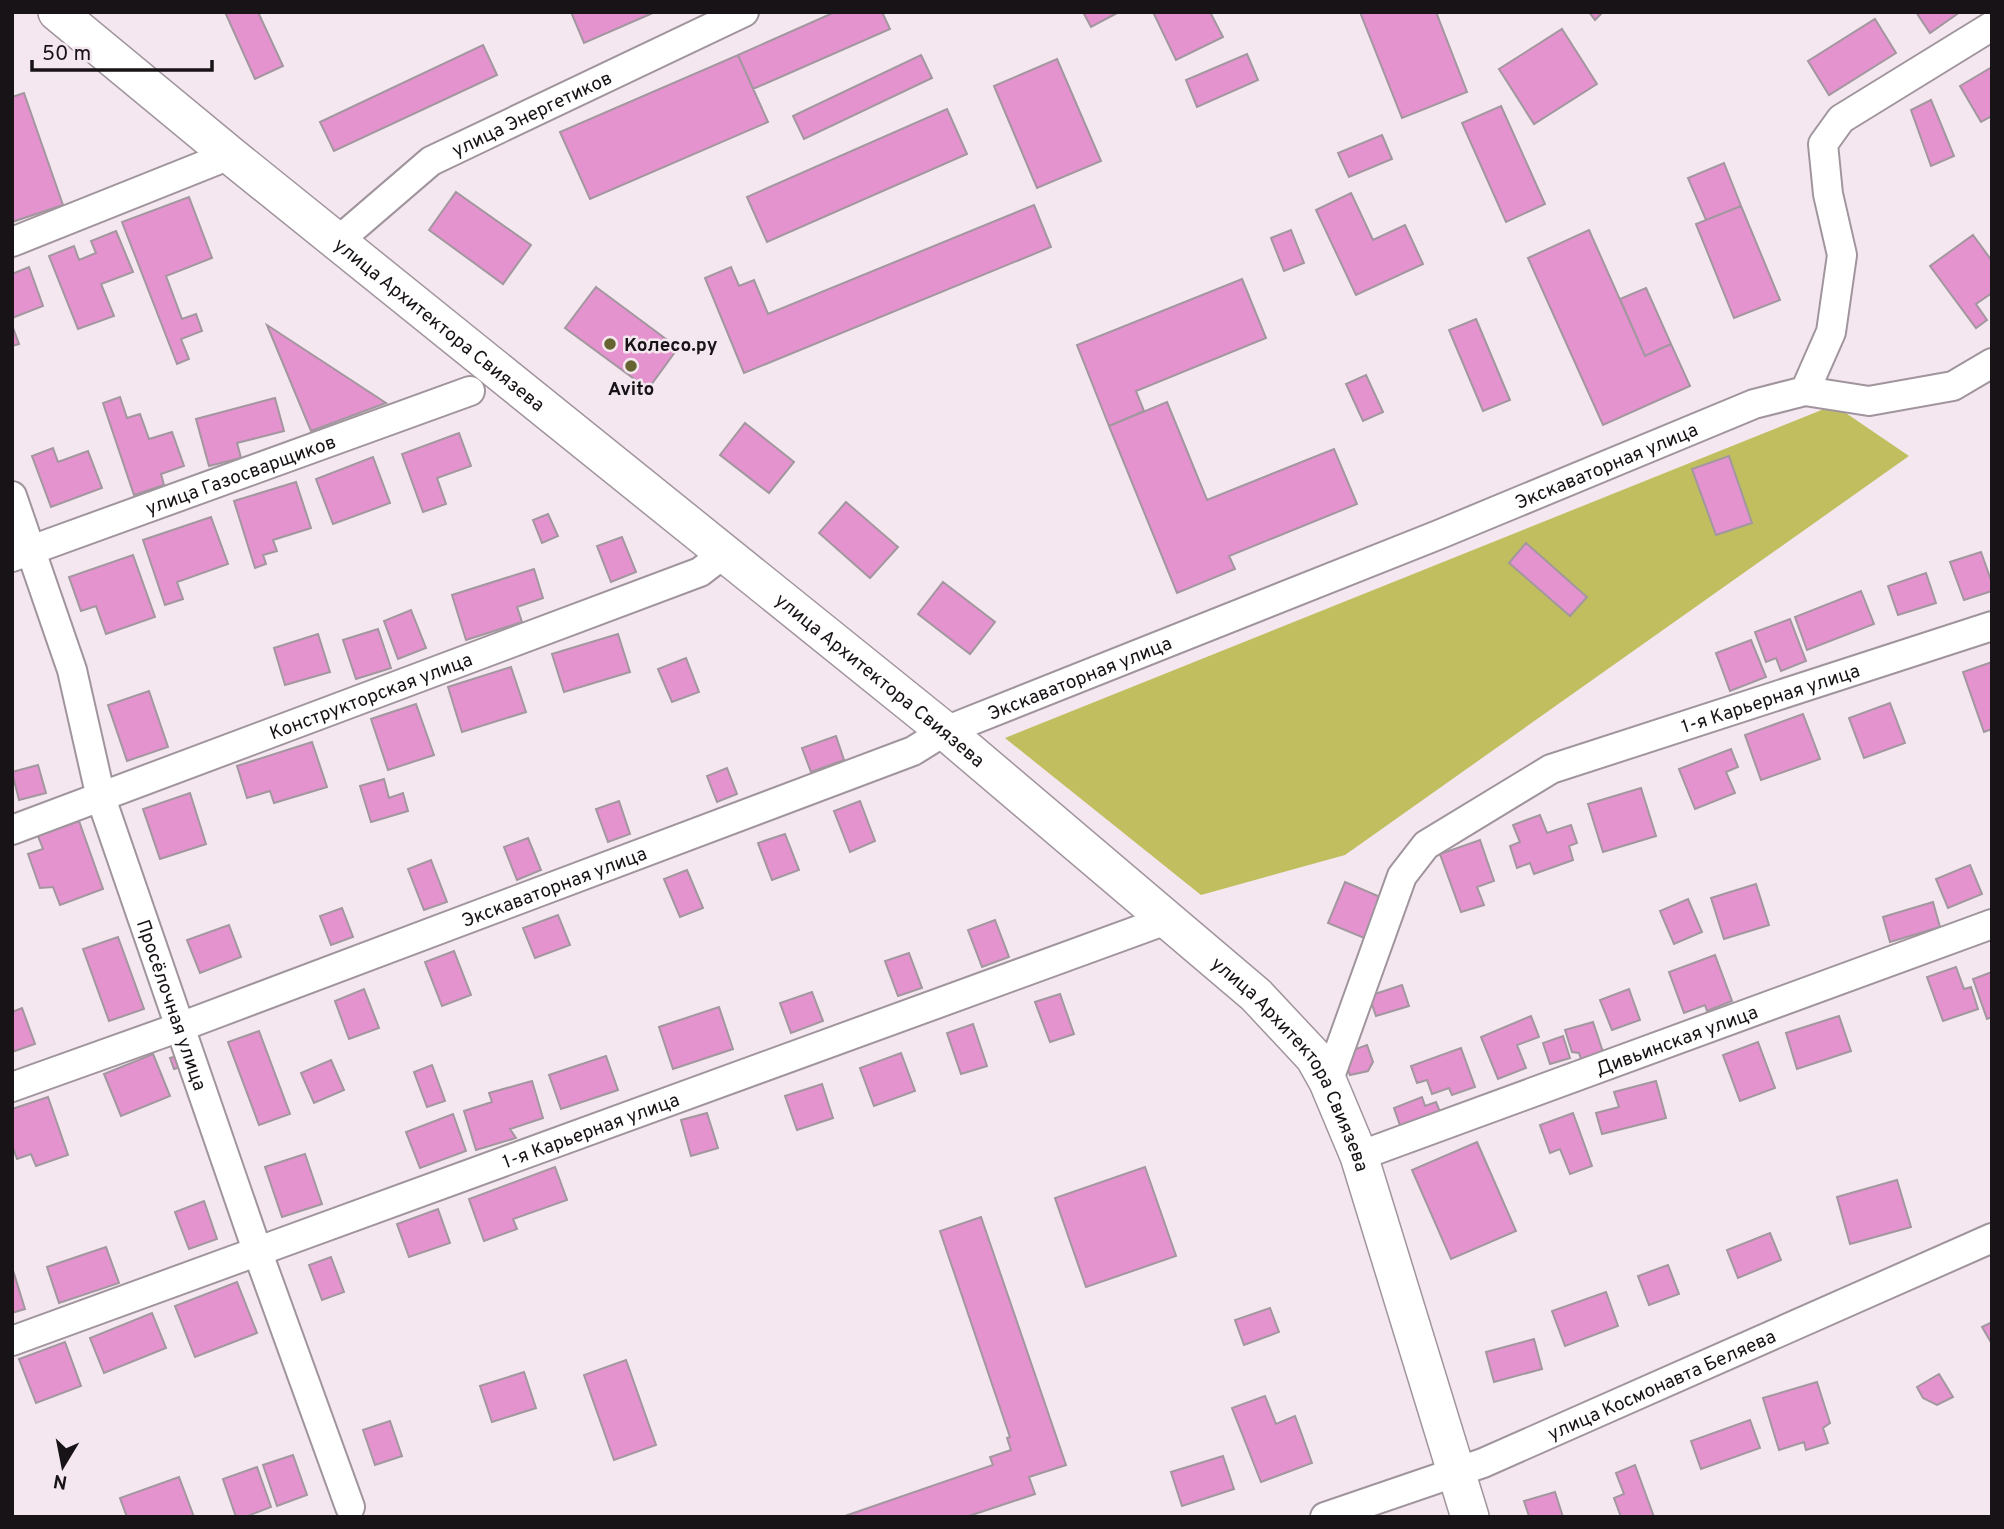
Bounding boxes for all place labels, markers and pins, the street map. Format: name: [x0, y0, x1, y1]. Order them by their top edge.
place label: Колесо.ру: [624, 334, 718, 358]
marker: Колесо.ру: [602, 336, 618, 352]
marker: Avito: [623, 358, 639, 374]
place label: Avito: [608, 378, 654, 402]

